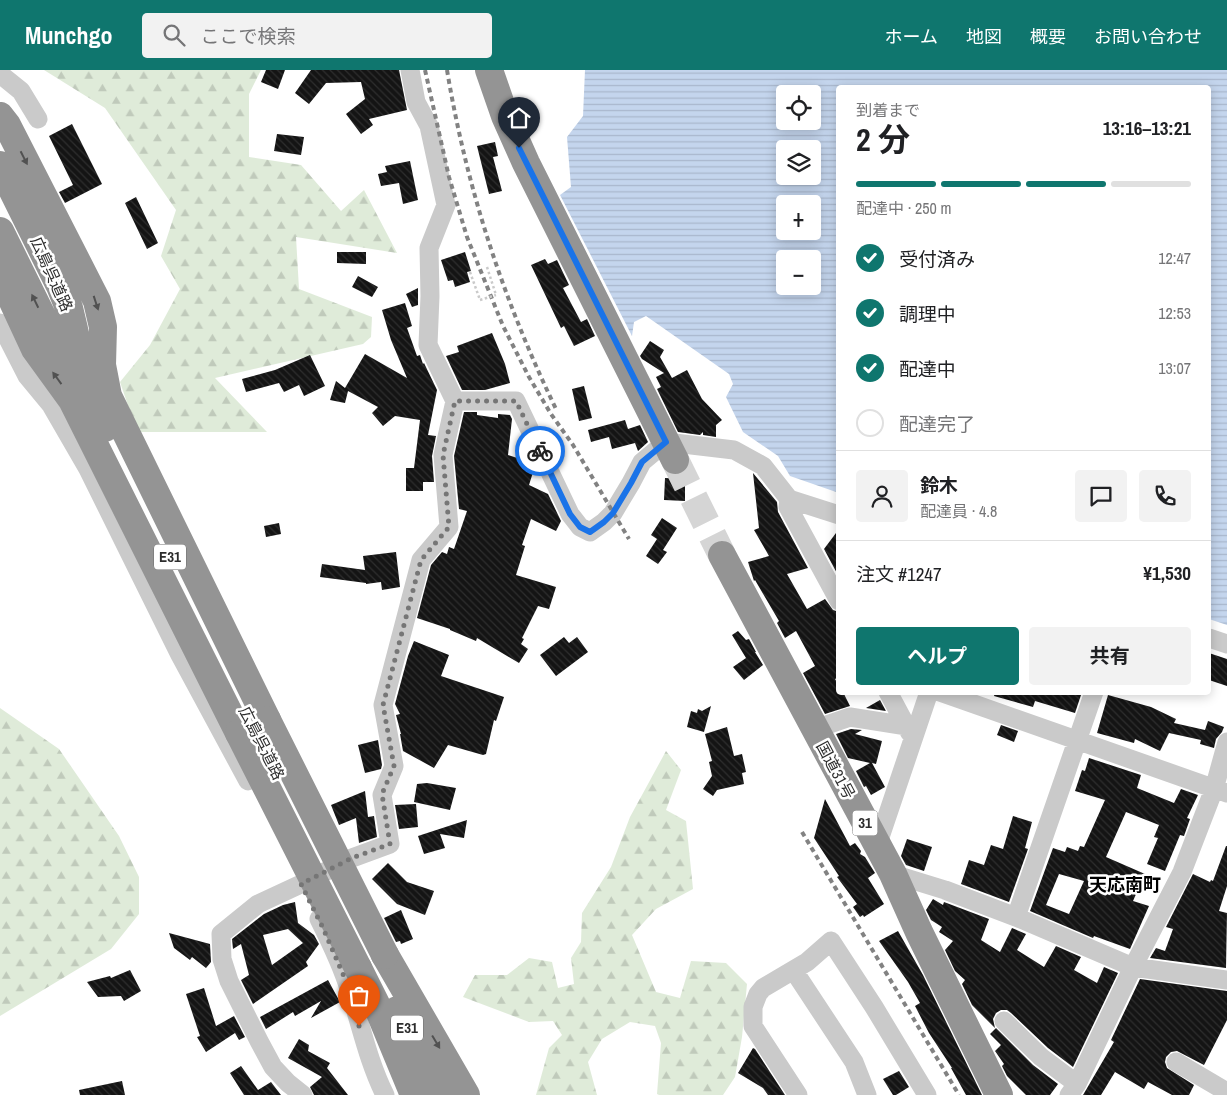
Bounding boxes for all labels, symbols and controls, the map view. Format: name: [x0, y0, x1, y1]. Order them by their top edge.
search box: [142, 13, 492, 58]
text: Munchgo: [25, 19, 112, 51]
icon: search: [160, 21, 188, 49]
text: ここで検索: [200, 23, 295, 49]
text: ホーム: [885, 24, 938, 49]
text: 地図: [966, 24, 1002, 49]
text: 概要: [1030, 24, 1066, 49]
text: お問い合わせ: [1094, 24, 1202, 49]
map controls: [776, 85, 821, 295]
button: locate: [776, 85, 821, 130]
pin: [498, 97, 540, 148]
text: 到着まで: [856, 99, 920, 121]
icon: home: [505, 104, 533, 132]
text: 13:16–13:21: [1103, 115, 1191, 141]
text: 2 分: [856, 118, 910, 161]
button: layers: [776, 140, 821, 185]
one-way arrow: [20, 151, 28, 165]
button: +: [776, 195, 821, 240]
text: 配達中 · 250 m: [856, 197, 951, 219]
street label: 広島呉道路: [26, 233, 78, 315]
icon: check: [856, 244, 884, 272]
text: 受付済み: [899, 246, 975, 272]
text: 12:47: [1158, 247, 1191, 269]
button: −: [776, 250, 821, 295]
one-way arrow: [30, 294, 38, 308]
one-way arrow: [93, 296, 101, 311]
icon: check: [856, 299, 884, 327]
text: 調理中: [899, 301, 956, 327]
text: 12:53: [1158, 302, 1191, 324]
icon: check: [856, 354, 884, 382]
text: 配達中: [899, 356, 956, 382]
text: 13:07: [1158, 357, 1191, 379]
one-way arrow: [52, 372, 63, 385]
text: 配達完了: [899, 411, 975, 437]
courier: [515, 426, 565, 476]
icon: bike: [526, 437, 554, 465]
button: person: [856, 470, 908, 522]
button: chat: [1075, 470, 1127, 522]
button: phone: [1139, 470, 1191, 522]
text: 鈴木: [920, 472, 958, 498]
text: 配達員 · 4.8: [920, 500, 997, 522]
road number: E31: [154, 544, 186, 570]
text: ¥1,530: [1143, 560, 1191, 586]
text: 注文 #1247: [856, 561, 942, 587]
button: ヘルプ: [856, 627, 1019, 685]
button: 共有: [1029, 627, 1191, 685]
street label: 広島呉道路: [234, 702, 290, 784]
street label: 国道31号: [812, 737, 860, 803]
road number: 31: [852, 810, 878, 836]
district label: 天応南町: [1089, 872, 1161, 897]
pin: [338, 975, 380, 1026]
icon: bag: [345, 982, 373, 1010]
road number: E31: [391, 1016, 423, 1040]
one-way arrow: [431, 1036, 440, 1049]

